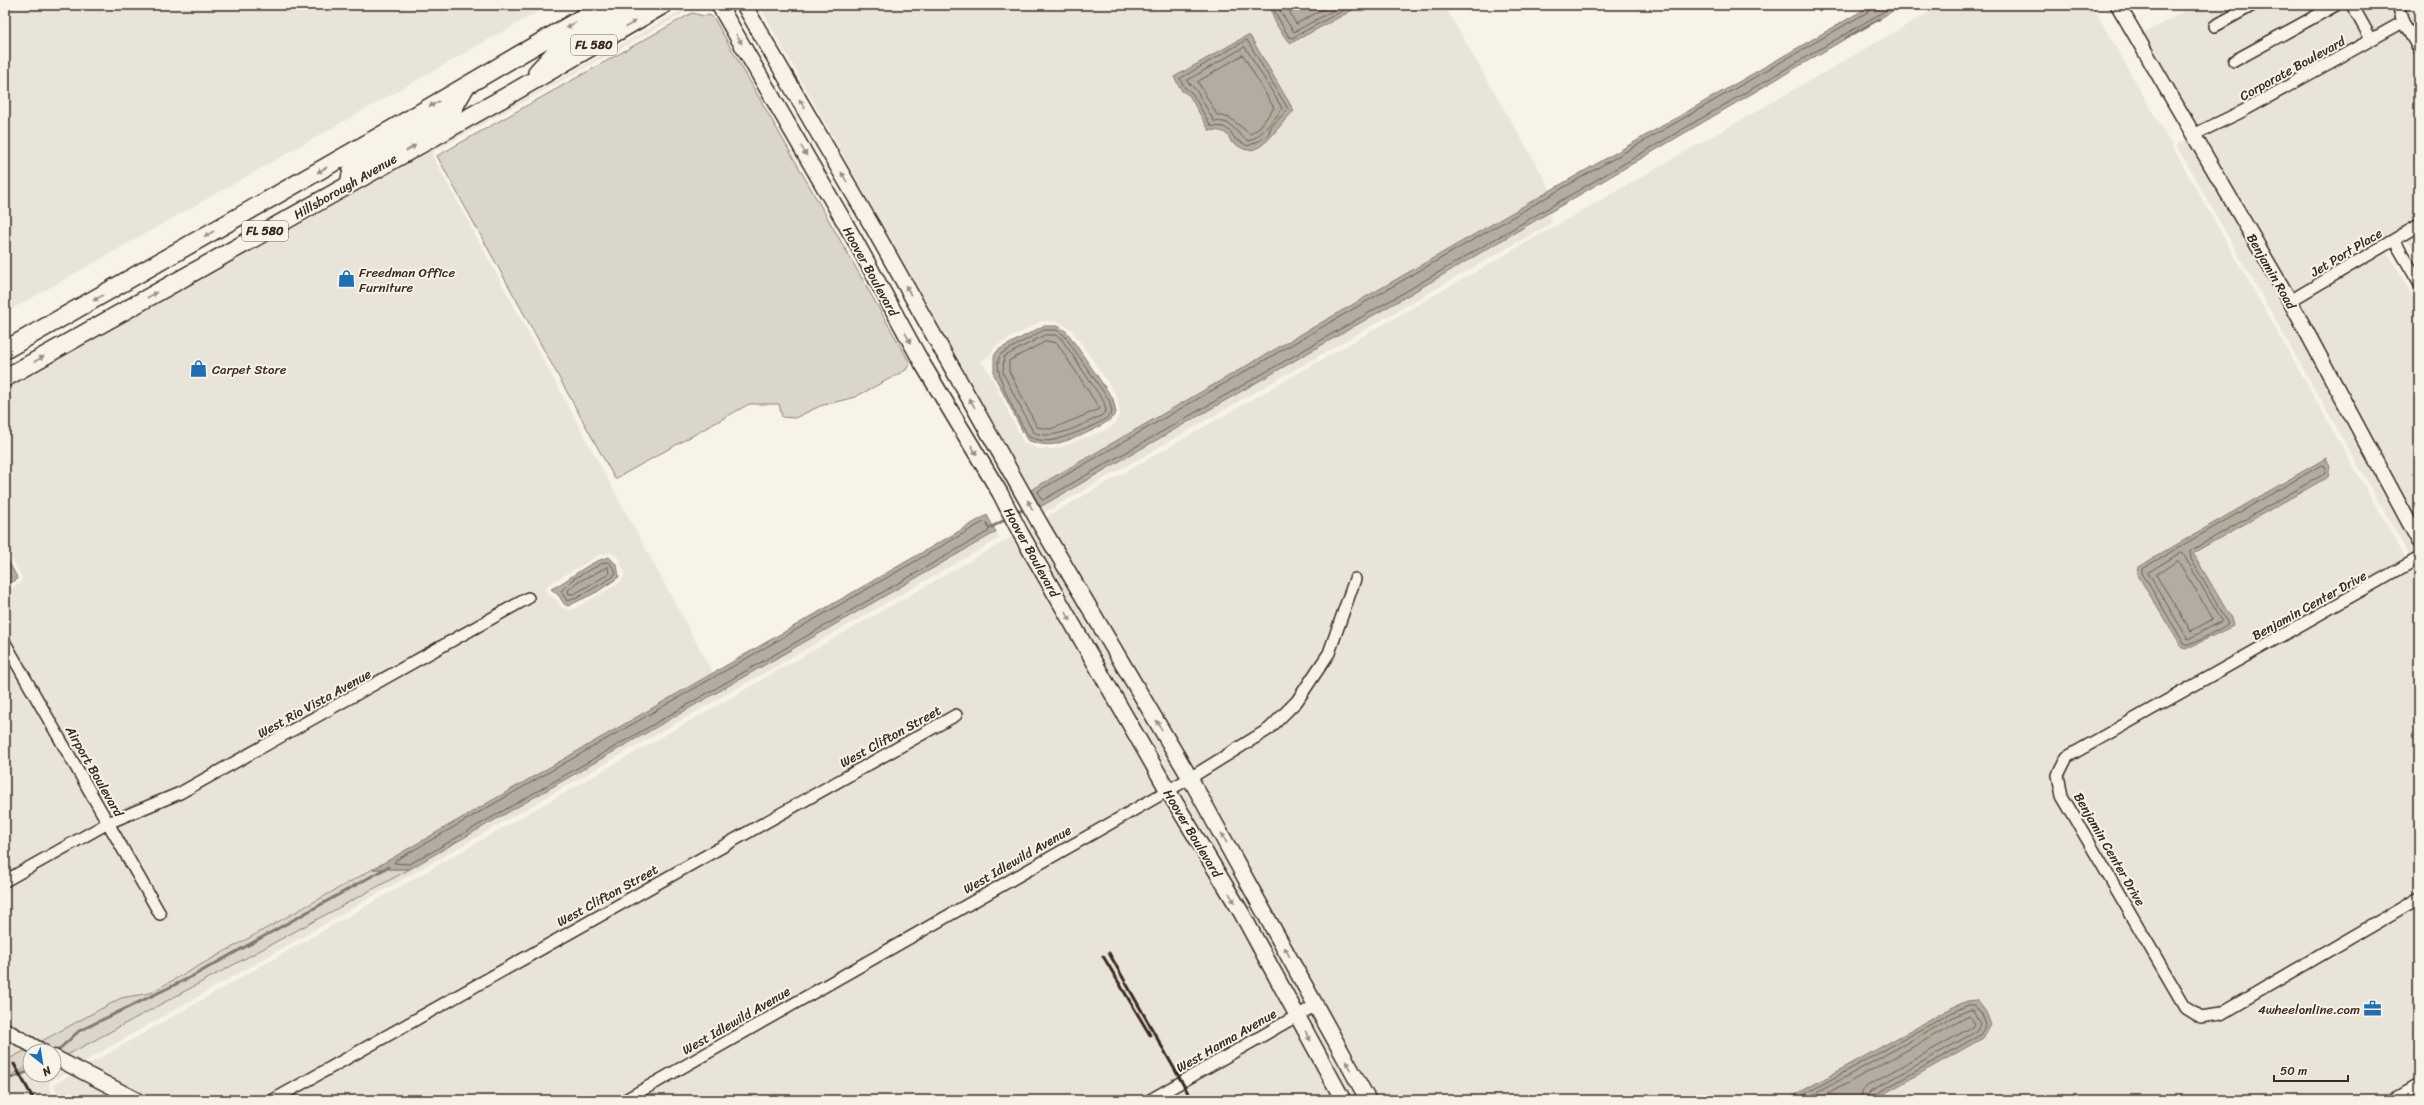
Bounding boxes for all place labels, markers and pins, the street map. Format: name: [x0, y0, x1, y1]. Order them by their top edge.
place label: Freedman Office Furniture: [359, 261, 456, 299]
shop icon: Freedman Office Furniture: [336, 269, 356, 289]
place label: Carpet Store: [212, 358, 287, 381]
shop icon: Carpet Store: [189, 359, 209, 379]
place label: 4wheelonline.com: [2258, 998, 2360, 1021]
office icon: 4wheelonline.com: [2363, 999, 2383, 1019]

